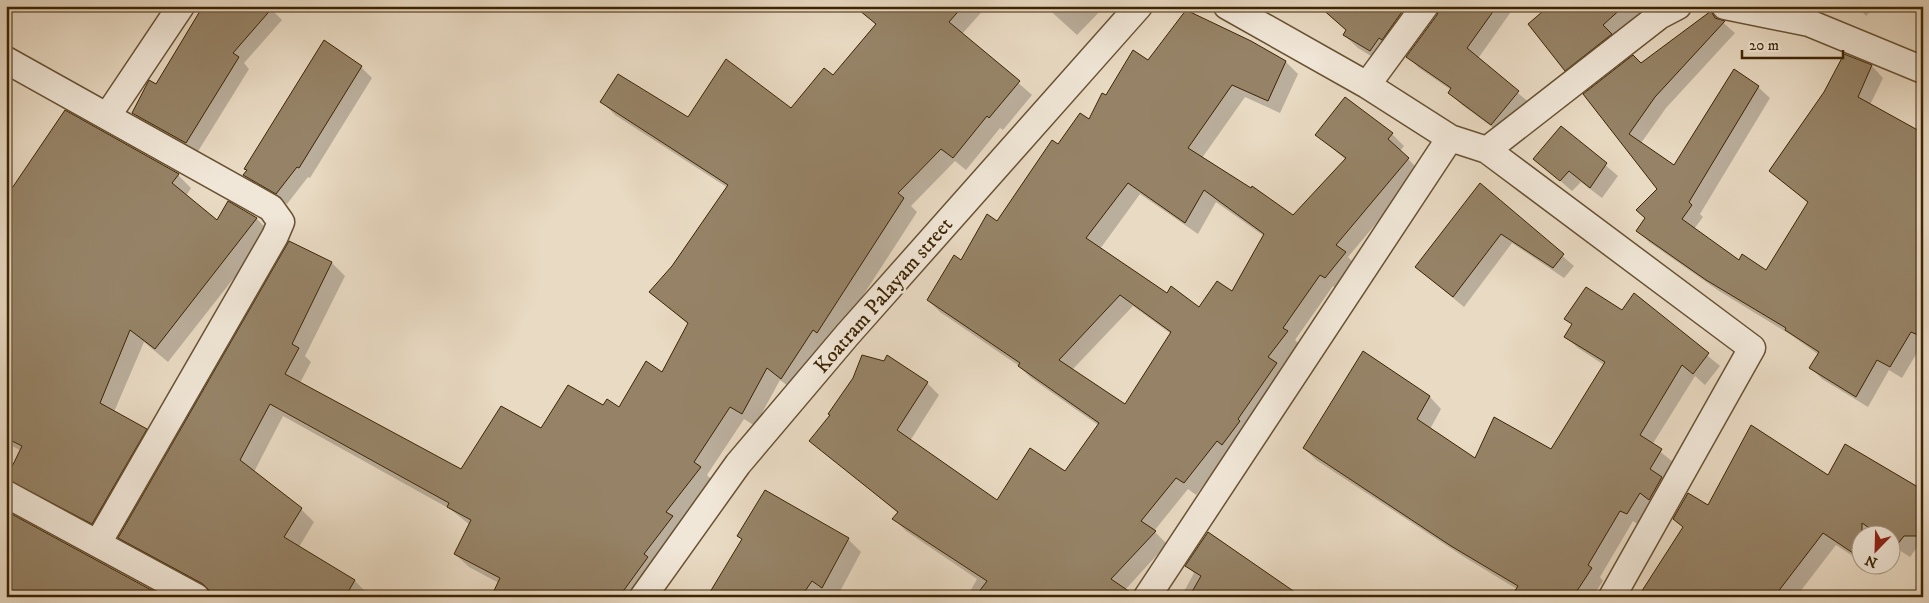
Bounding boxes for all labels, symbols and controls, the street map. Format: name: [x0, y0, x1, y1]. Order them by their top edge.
scale bar: [1742, 28, 1843, 60]
text: 20 m: [1749, 36, 1779, 55]
street label: Koatram Palayam street: [809, 212, 959, 379]
north arrow: [1852, 526, 1902, 576]
text: N: [1862, 550, 1880, 572]

